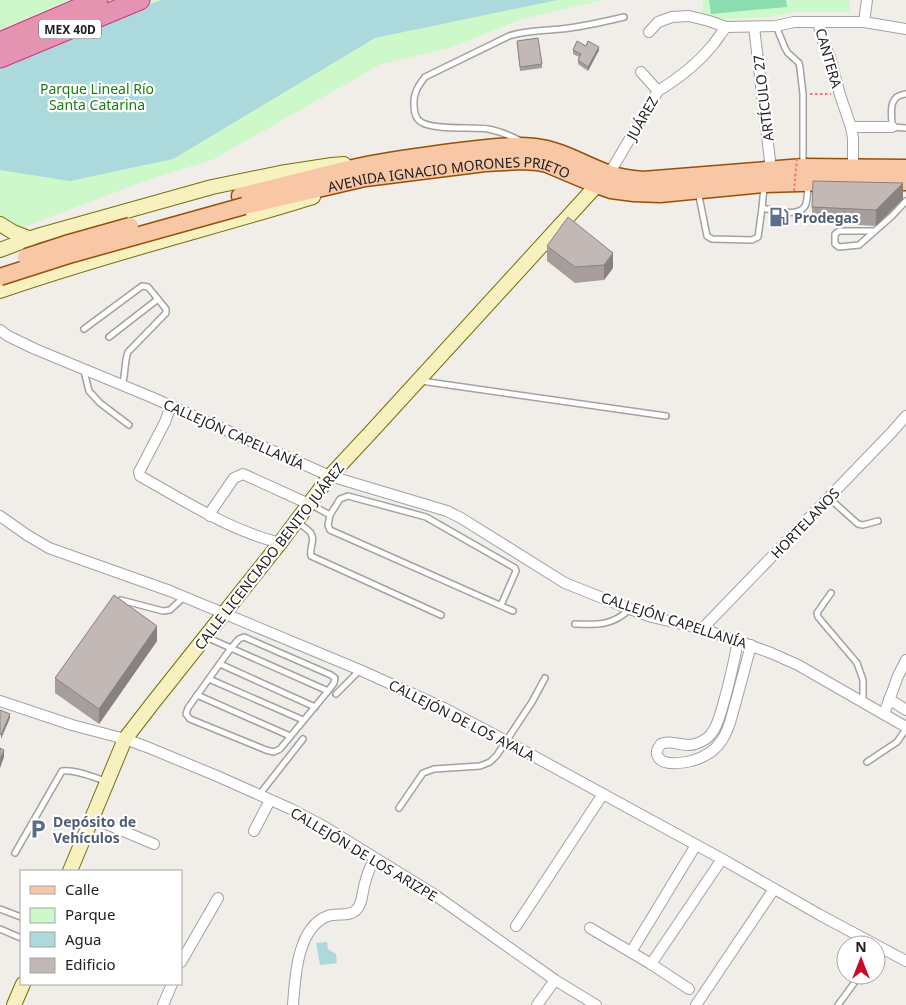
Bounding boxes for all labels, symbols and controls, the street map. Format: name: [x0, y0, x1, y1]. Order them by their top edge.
road number: MEX 40D: [39, 20, 101, 38]
street label: CANTERA: [811, 26, 847, 90]
street label: ARTÍCULO 27: [748, 54, 778, 142]
park label: Parque Lineal Río Santa Catarina: [40, 79, 154, 114]
street label: JUÁREZ: [621, 93, 662, 145]
street label: AVENIDA IGNACIO MORONES PRIETO: [326, 151, 574, 196]
fuel station icon: Prodegas: [768, 206, 790, 228]
place label: Prodegas: [794, 208, 859, 227]
street label: CALLEJÓN CAPELLANÍA: [161, 394, 307, 474]
street label: CALLE LICENCIADO BENITO JUÁREZ: [190, 459, 348, 653]
street label: HORTELANOS: [767, 483, 844, 562]
street label: CALLEJÓN CAPELLANÍA: [599, 587, 749, 653]
street label: CALLEJÓN DE LOS AYALA: [386, 675, 538, 765]
street label: CALLEJÓN DE LOS ARIZPE: [287, 803, 441, 905]
place label: Depósito de Vehículos: [53, 812, 136, 847]
parking icon: Depósito de Vehículos: [27, 818, 49, 840]
legend: [20, 870, 182, 985]
text: Calle: [65, 879, 99, 899]
text: Parque: [65, 904, 115, 924]
text: Agua: [65, 929, 102, 949]
north arrow: [836, 935, 886, 985]
text: N: [855, 937, 867, 956]
text: Edificio: [65, 954, 116, 974]

